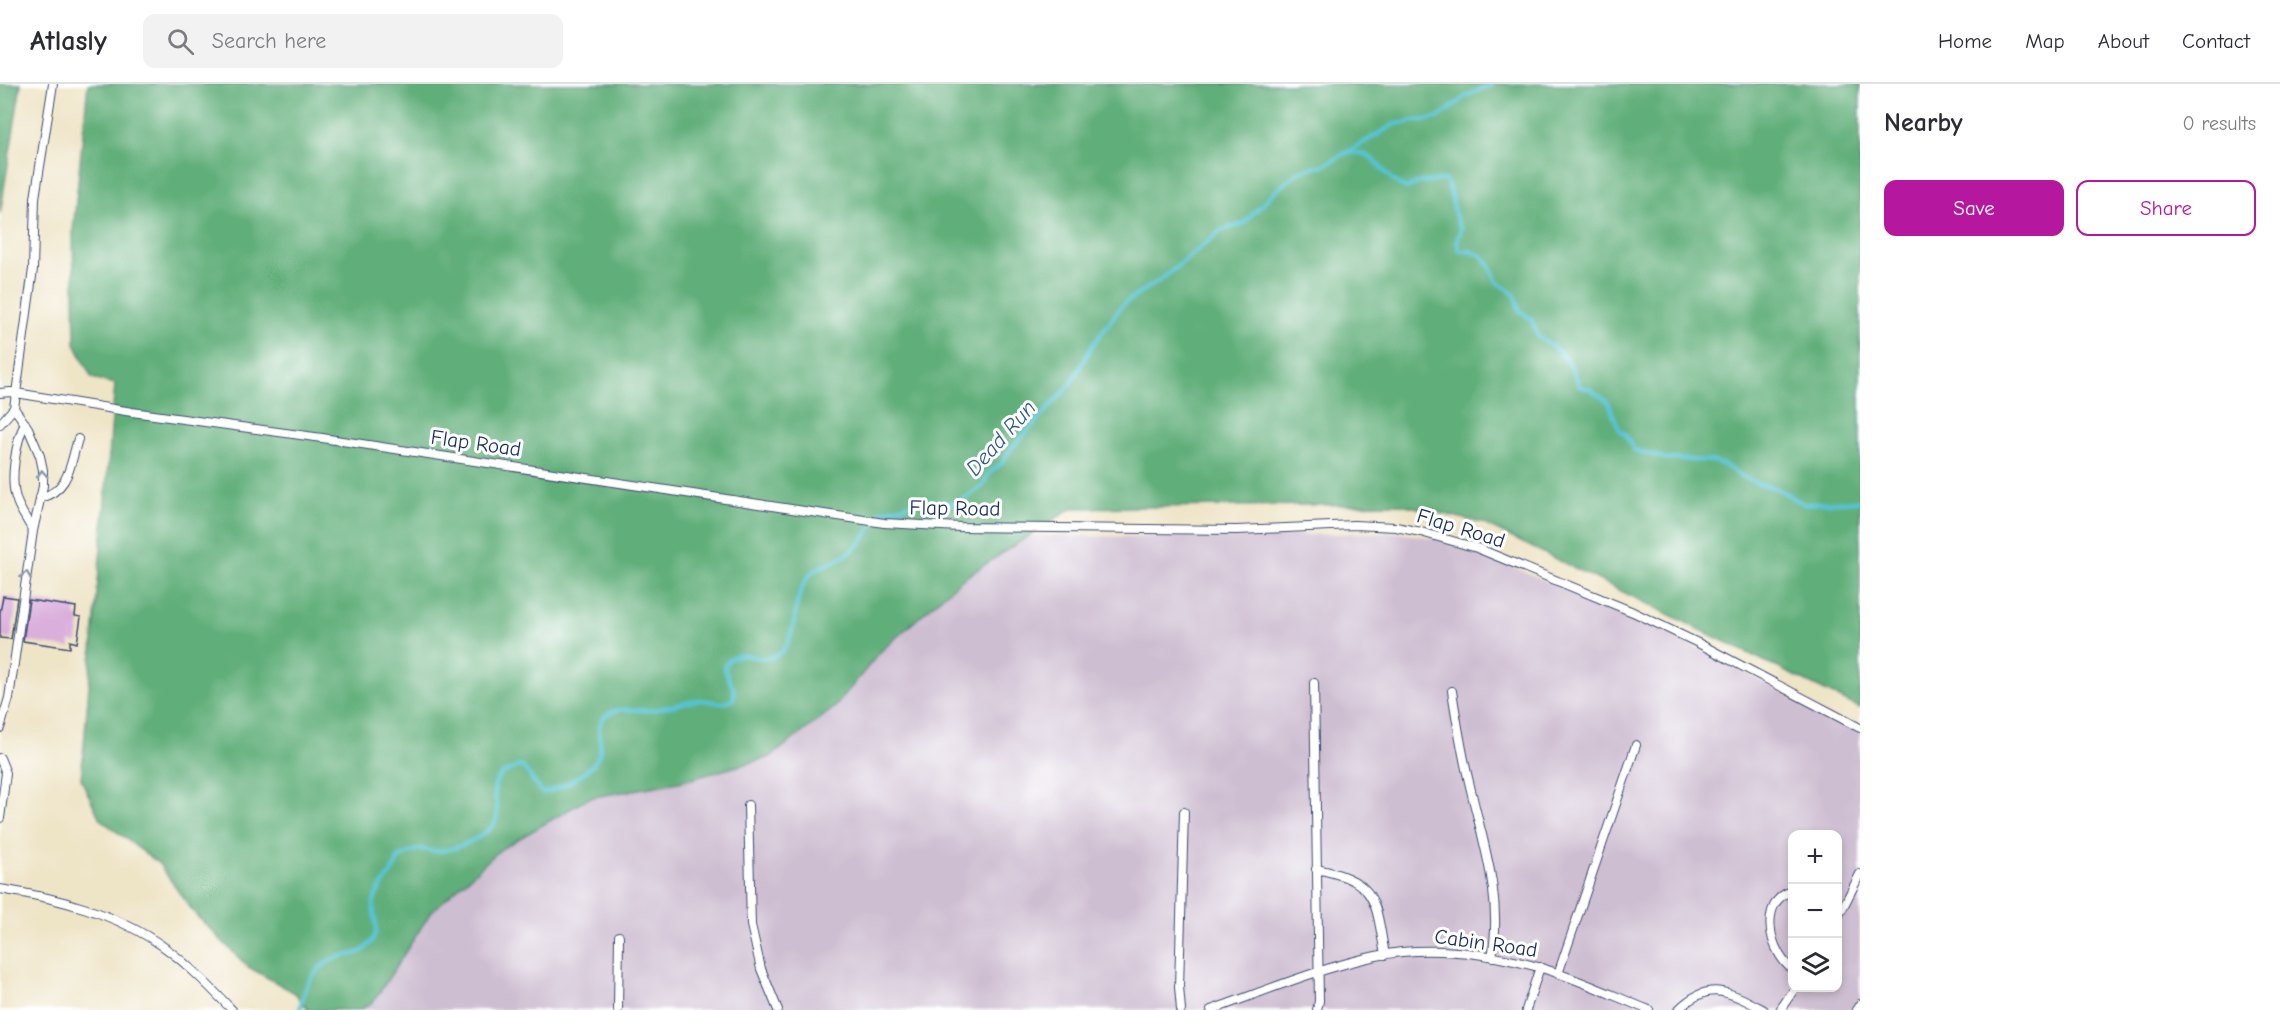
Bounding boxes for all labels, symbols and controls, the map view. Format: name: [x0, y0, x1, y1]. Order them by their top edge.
search box: [143, 14, 563, 68]
text: Atlasly: [30, 25, 107, 57]
icon: search: [164, 25, 197, 58]
text: Search here: [212, 28, 326, 54]
text: Home: [1938, 29, 1992, 53]
text: Map: [2025, 29, 2065, 53]
text: About: [2098, 29, 2149, 53]
text: Contact: [2182, 29, 2250, 53]
text: Nearby: [1884, 108, 1963, 138]
text: 0 results: [2183, 112, 2256, 135]
button: Save: [1884, 180, 2064, 236]
button: Share: [2076, 180, 2256, 236]
water label: Dead Run: [961, 395, 1041, 481]
street label: Flap Road: [429, 425, 523, 461]
one-way arrow: [36, 469, 49, 478]
street label: Flap Road: [909, 495, 1001, 521]
street label: Flap Road: [1414, 503, 1508, 553]
one-way arrow: [20, 570, 32, 580]
map controls: [1788, 830, 1842, 992]
button: +: [1788, 830, 1842, 884]
button: −: [1788, 884, 1842, 938]
street label: Cabin Road: [1433, 924, 1539, 962]
button: layers: [1788, 938, 1842, 992]

